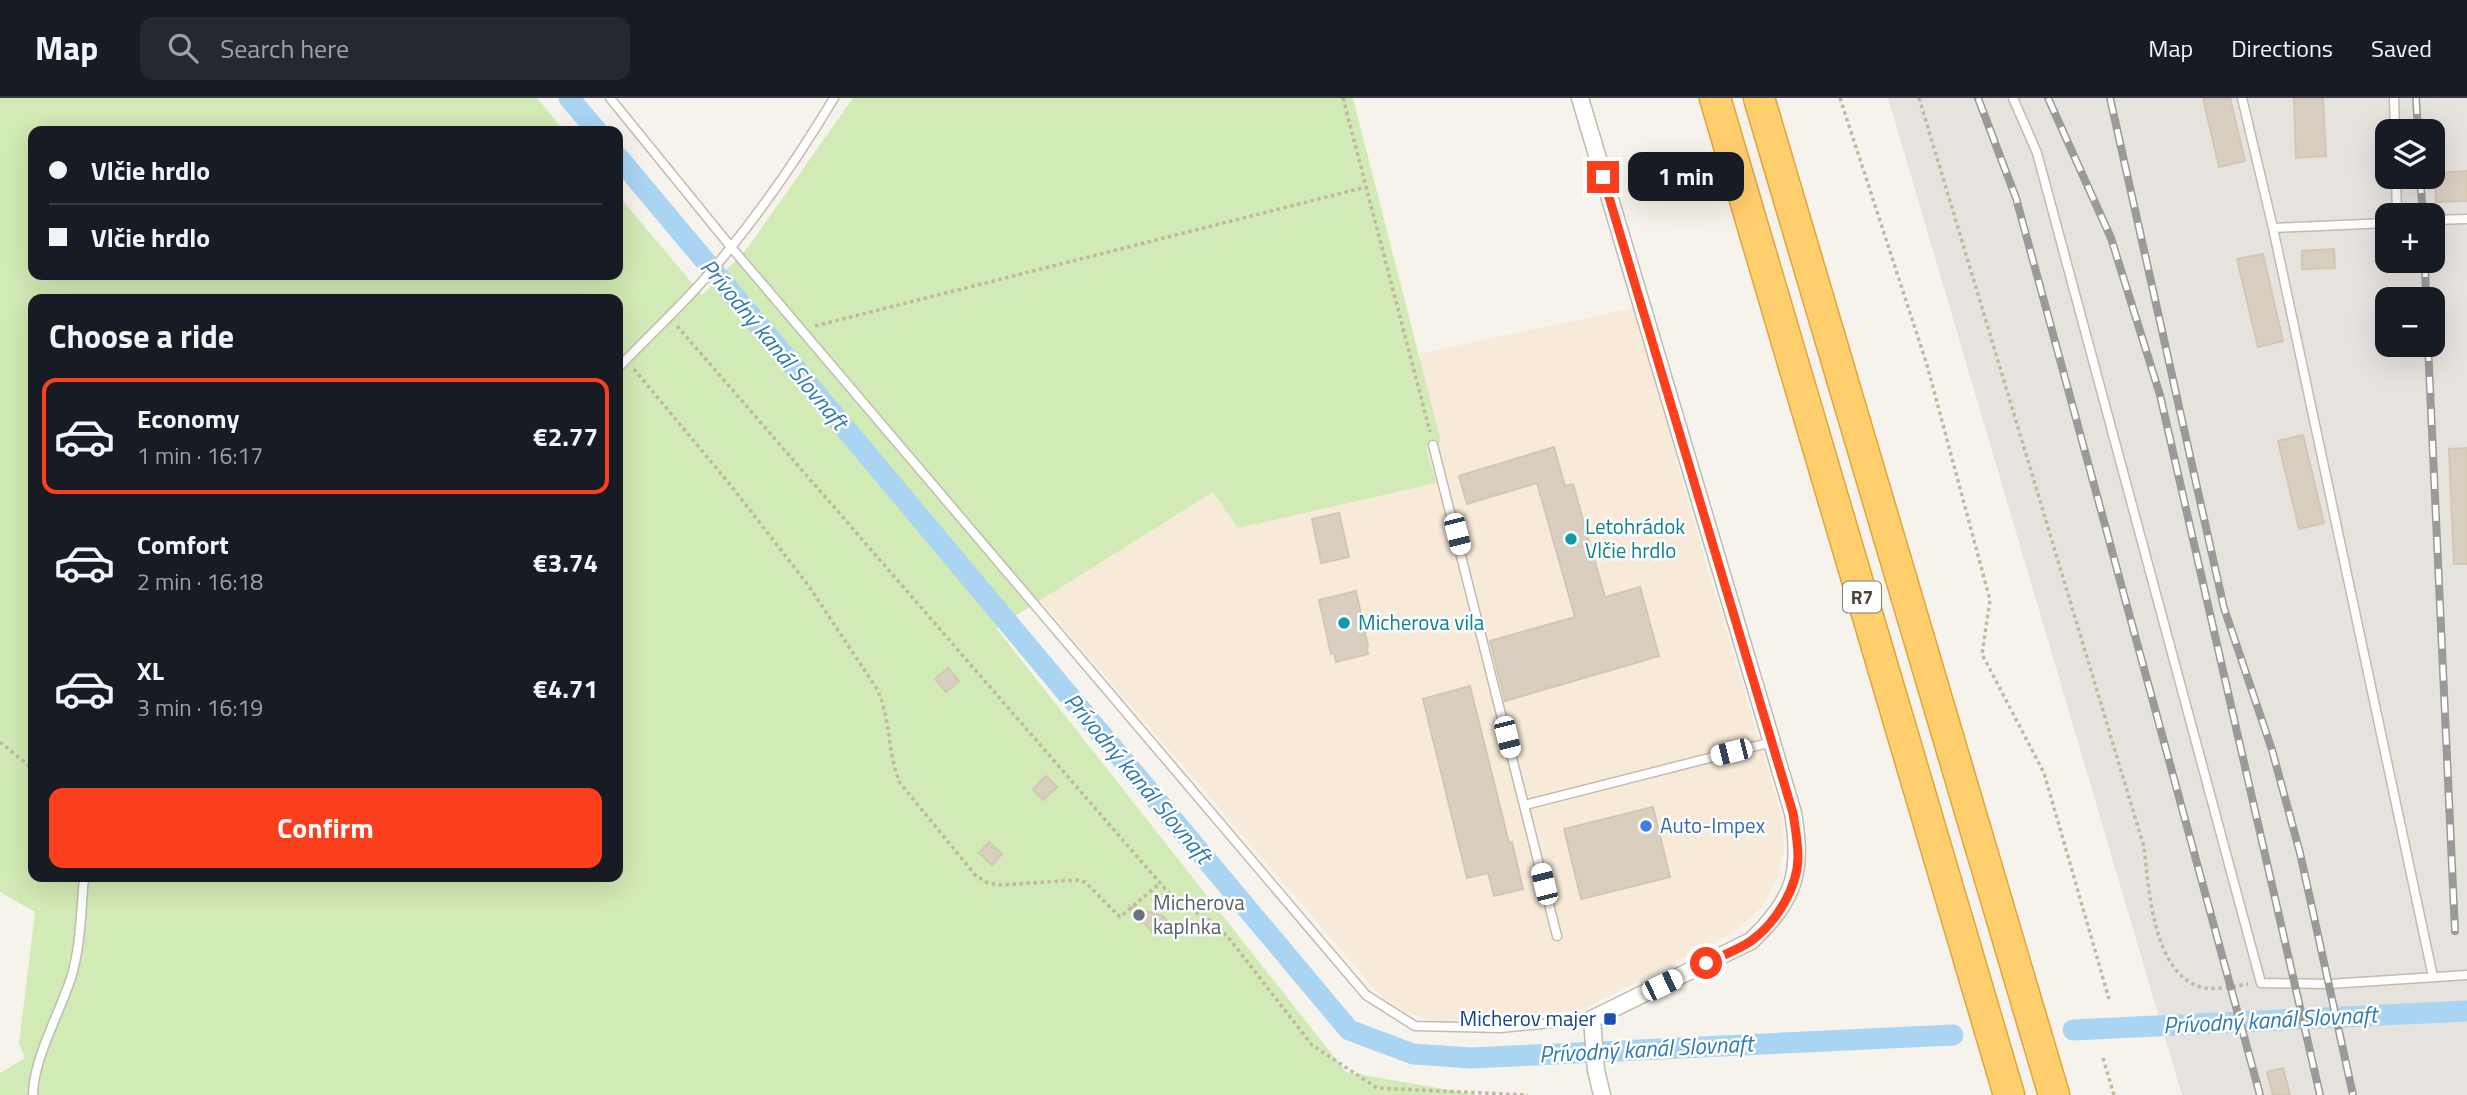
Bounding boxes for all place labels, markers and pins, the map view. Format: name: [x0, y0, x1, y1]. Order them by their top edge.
place label: Letohrádok Vlčie hrdlo: [1585, 510, 1685, 566]
marker: Letohrádok Vlčie hrdlo: [1563, 531, 1579, 547]
place label: Micherova vila: [1358, 606, 1485, 638]
marker: Micherova vila: [1336, 615, 1352, 631]
place label: Auto-Impex: [1660, 809, 1766, 841]
marker: Auto-Impex: [1638, 818, 1654, 834]
place label: Micherova kaplnka: [1153, 886, 1245, 942]
marker: Micherova kaplnka: [1131, 907, 1147, 923]
place label: Micherov majer: [1460, 1002, 1596, 1034]
marker: Micherov majer: [1602, 1011, 1618, 1027]

